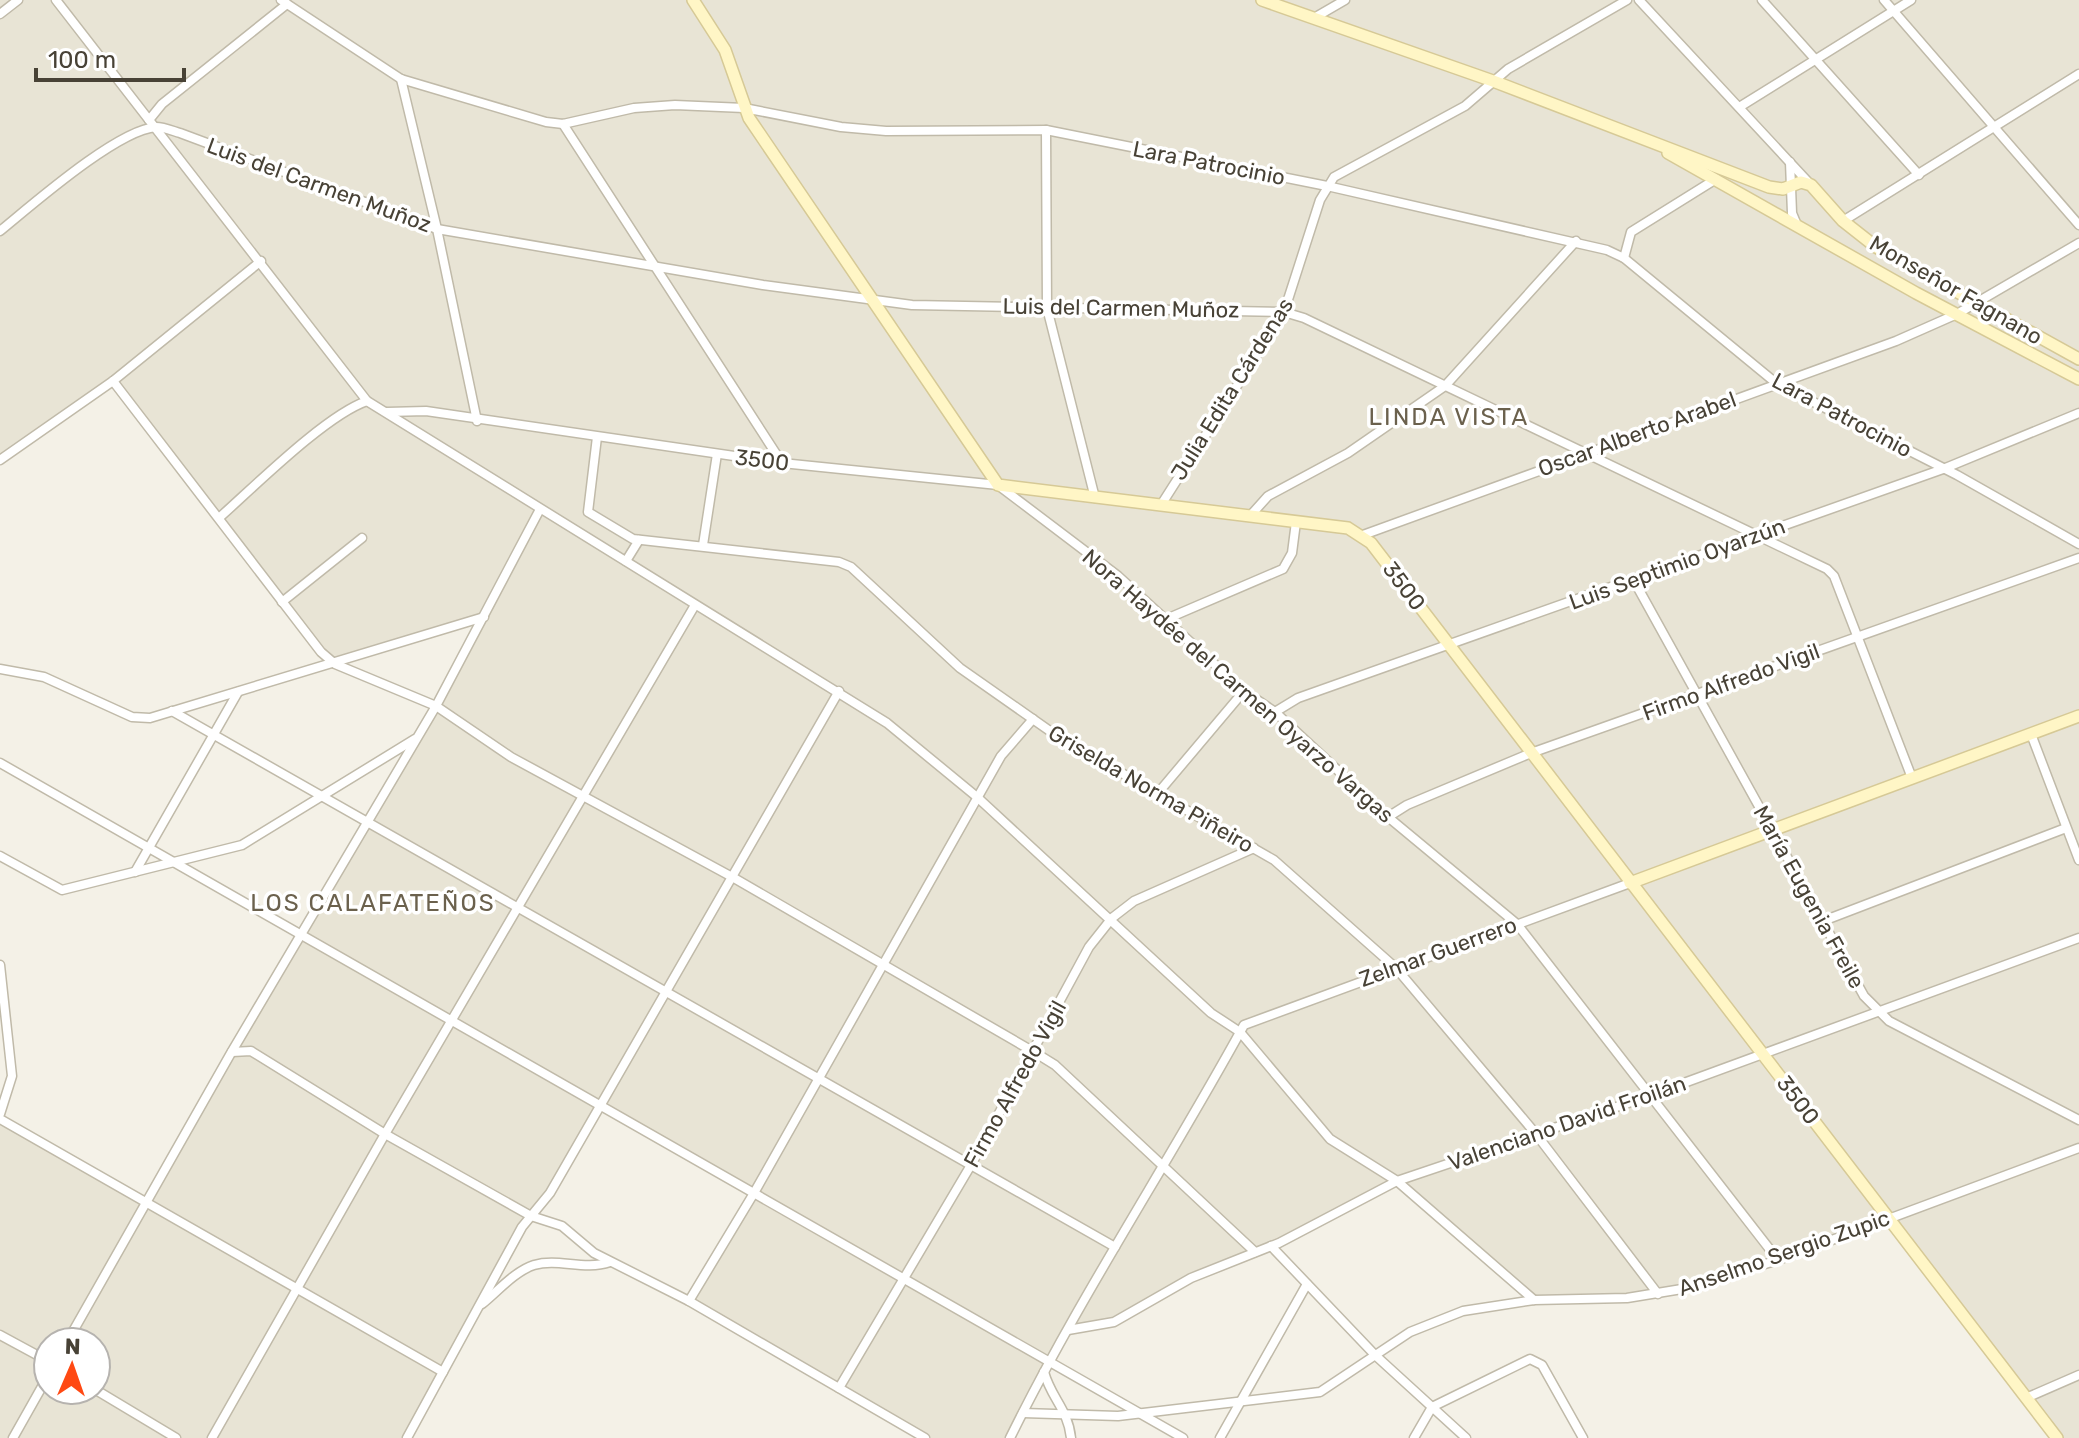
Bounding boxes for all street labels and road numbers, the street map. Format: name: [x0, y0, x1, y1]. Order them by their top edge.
street label: Luis del Carmen Muñoz: [203, 132, 435, 238]
street label: Lara Patrocinio: [1131, 135, 1287, 191]
street label: Monseñor Fagnano: [1865, 230, 2047, 350]
street label: Luis del Carmen Muñoz: [1002, 292, 1240, 324]
street label: Julia Edita Cárdenas: [1165, 293, 1299, 485]
street label: Lara Patrocinio: [1768, 367, 1916, 463]
street label: Oscar Alberto Arabel: [1534, 386, 1740, 482]
street label: 3500: [733, 443, 791, 477]
street label: Luis Septimio Oyarzún: [1565, 512, 1789, 616]
street label: Nora Haydée del Carmen Oyarzo Vargas: [1077, 543, 1399, 829]
street label: 3500: [1377, 556, 1431, 616]
street label: Firmo Alfredo Vigil: [1639, 637, 1823, 727]
street label: Griselda Norma Piñeiro: [1043, 719, 1259, 859]
street label: María Eugenia Freile: [1748, 801, 1870, 993]
street label: Zelmar Guerrero: [1356, 911, 1520, 993]
street label: Firmo Alfredo Vigil: [958, 996, 1072, 1172]
street label: Valenciano David Froilán: [1445, 1070, 1689, 1176]
street label: 3500: [1771, 1070, 1825, 1130]
street label: Anselmo Sergio Zupic: [1675, 1204, 1893, 1302]

